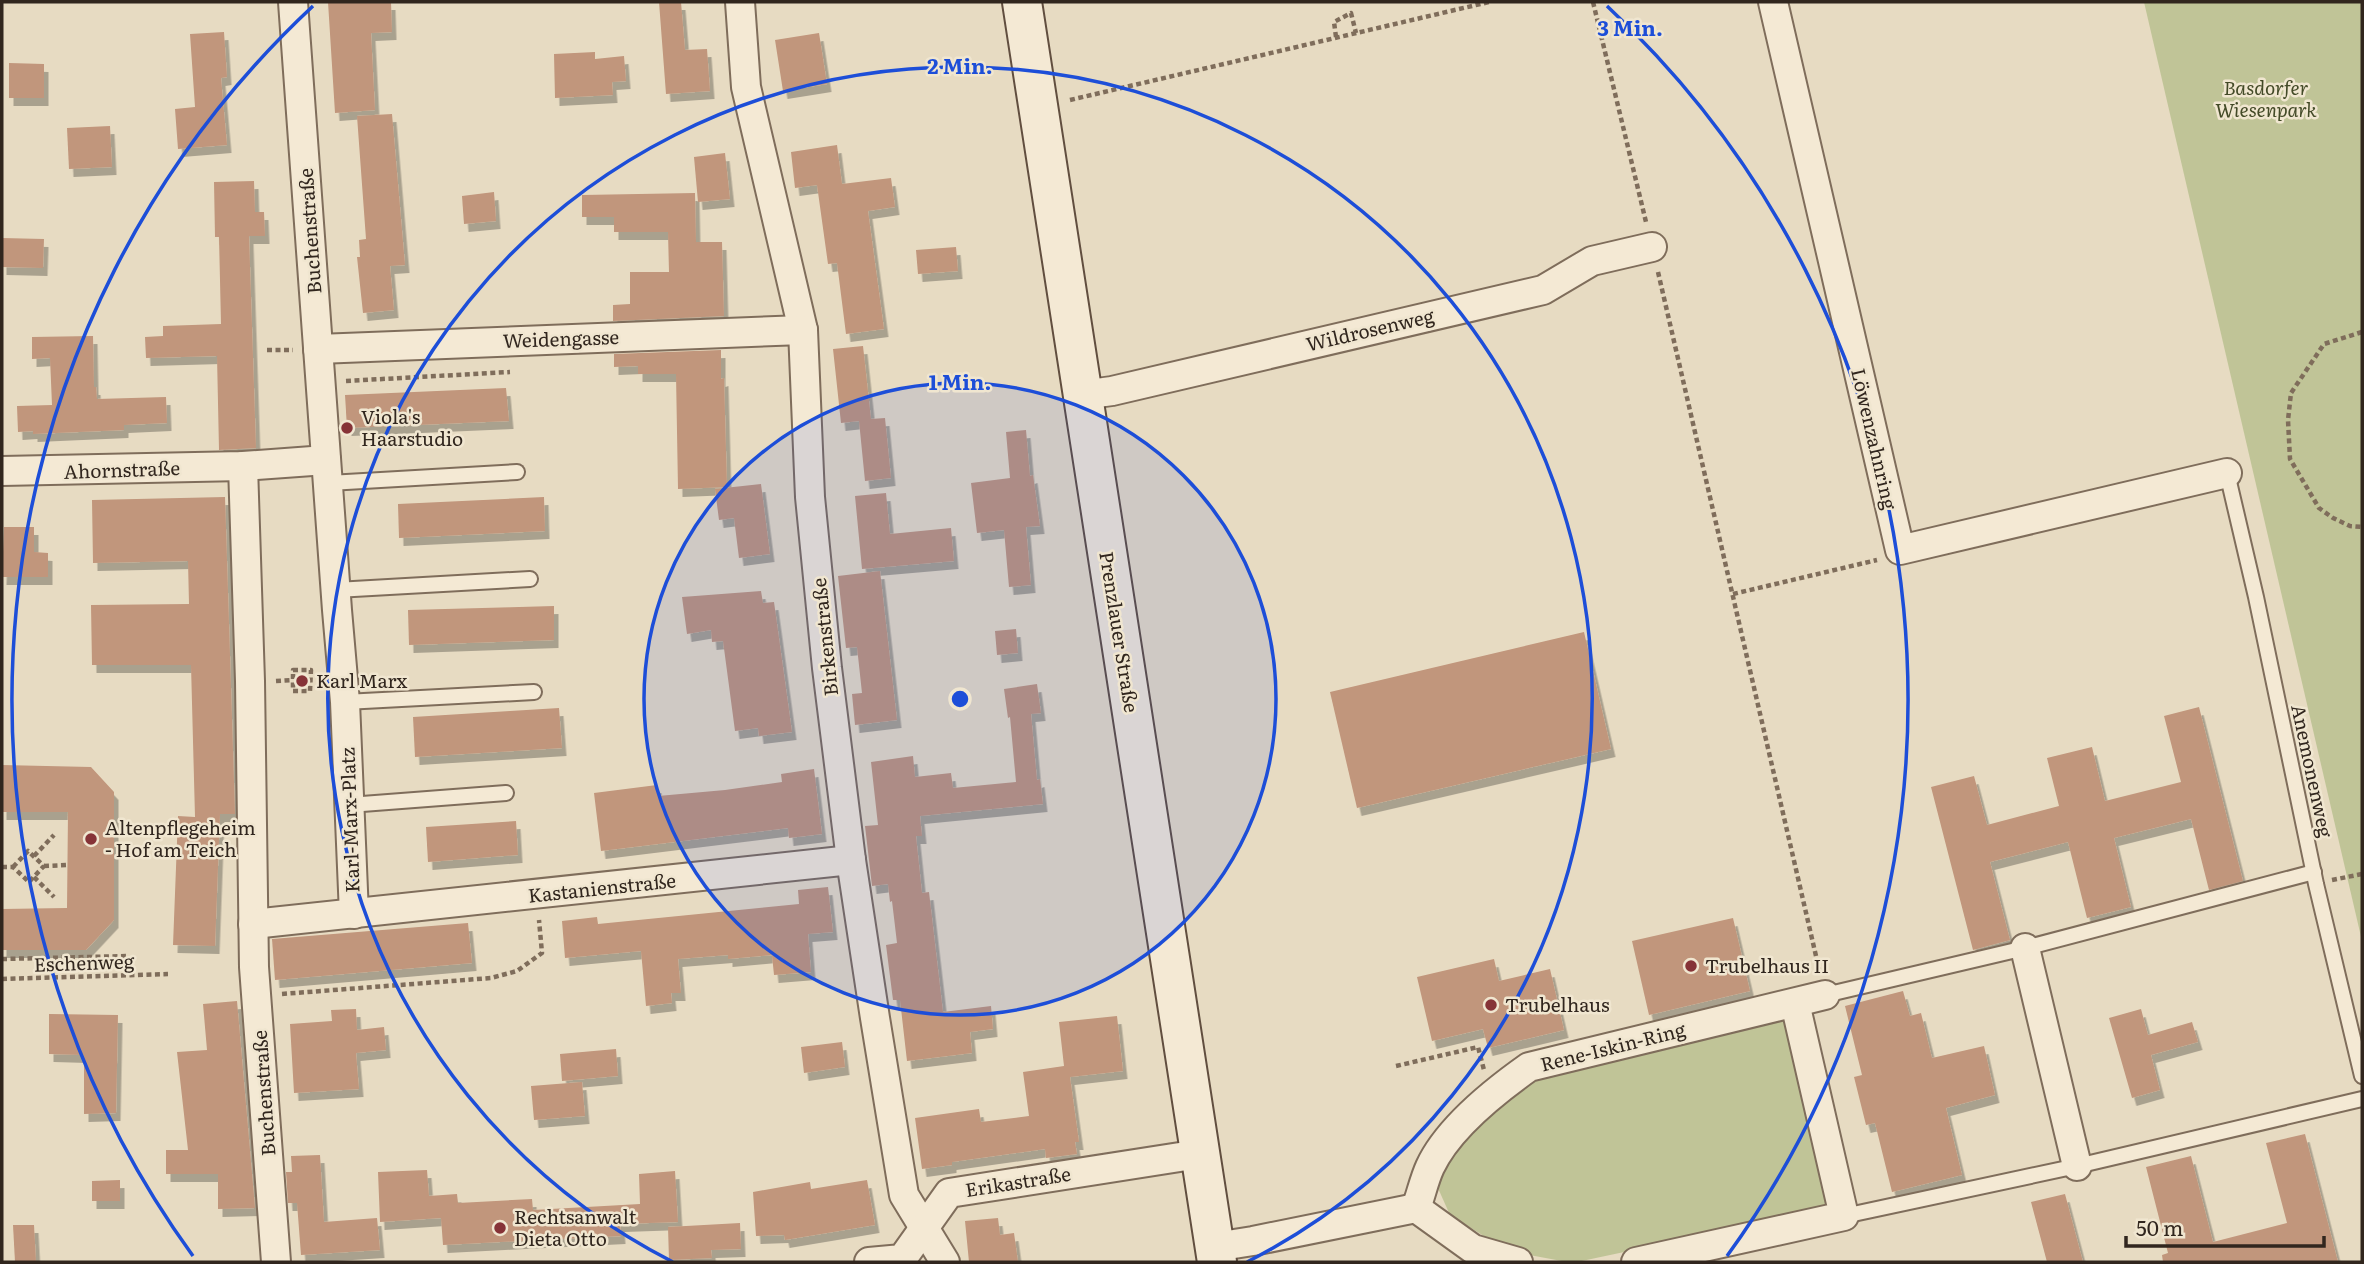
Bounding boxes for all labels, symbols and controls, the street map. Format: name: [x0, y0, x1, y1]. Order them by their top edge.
text: 3 Min.: [1597, 11, 1663, 42]
text: 2 Min.: [927, 49, 993, 80]
park label: Basdorfer Wiesenpark: [2215, 73, 2317, 123]
street label: Buchenstraße: [291, 167, 327, 295]
street label: Wildrosenweg: [1303, 301, 1437, 357]
street label: Weidengasse: [502, 322, 620, 354]
text: 1 Min.: [929, 365, 991, 396]
street label: Löwenzahnring: [1845, 365, 1905, 513]
place label: Viola's Haarstudio: [361, 402, 463, 452]
marker: Viola's Haarstudio: [339, 420, 355, 436]
street label: Ahornstraße: [63, 453, 181, 485]
street label: Prenzlauer Straße: [1093, 549, 1147, 715]
street label: Birkenstraße: [804, 577, 844, 698]
place label: Karl Marx: [316, 666, 408, 694]
marker: Karl Marx: [294, 673, 310, 689]
centre of rings: [948, 687, 972, 711]
street label: Anemonenweg: [2285, 702, 2341, 840]
street label: Karl-Marx-Platz: [332, 747, 366, 893]
place label: Altenpflegeheim - Hof am Teich: [105, 813, 256, 863]
marker: Altenpflegeheim - Hof am Teich: [83, 831, 99, 847]
street label: Kastanienstraße: [527, 865, 677, 909]
street label: Eschenweg: [33, 946, 135, 978]
place label: Trubelhaus II: [1705, 951, 1829, 979]
marker: Trubelhaus II: [1683, 958, 1699, 974]
place label: Trubelhaus: [1505, 990, 1610, 1018]
marker: Trubelhaus: [1483, 997, 1499, 1013]
street label: Rene-Iskin-Ring: [1537, 1014, 1689, 1078]
street label: Buchenstraße: [245, 1029, 281, 1157]
street label: Erikastraße: [963, 1159, 1073, 1203]
place label: Rechtsanwalt Dieta Otto: [514, 1202, 637, 1252]
scale bar: [2126, 1204, 2324, 1248]
text: 50 m: [2136, 1211, 2183, 1242]
marker: Rechtsanwalt Dieta Otto: [492, 1220, 508, 1236]

